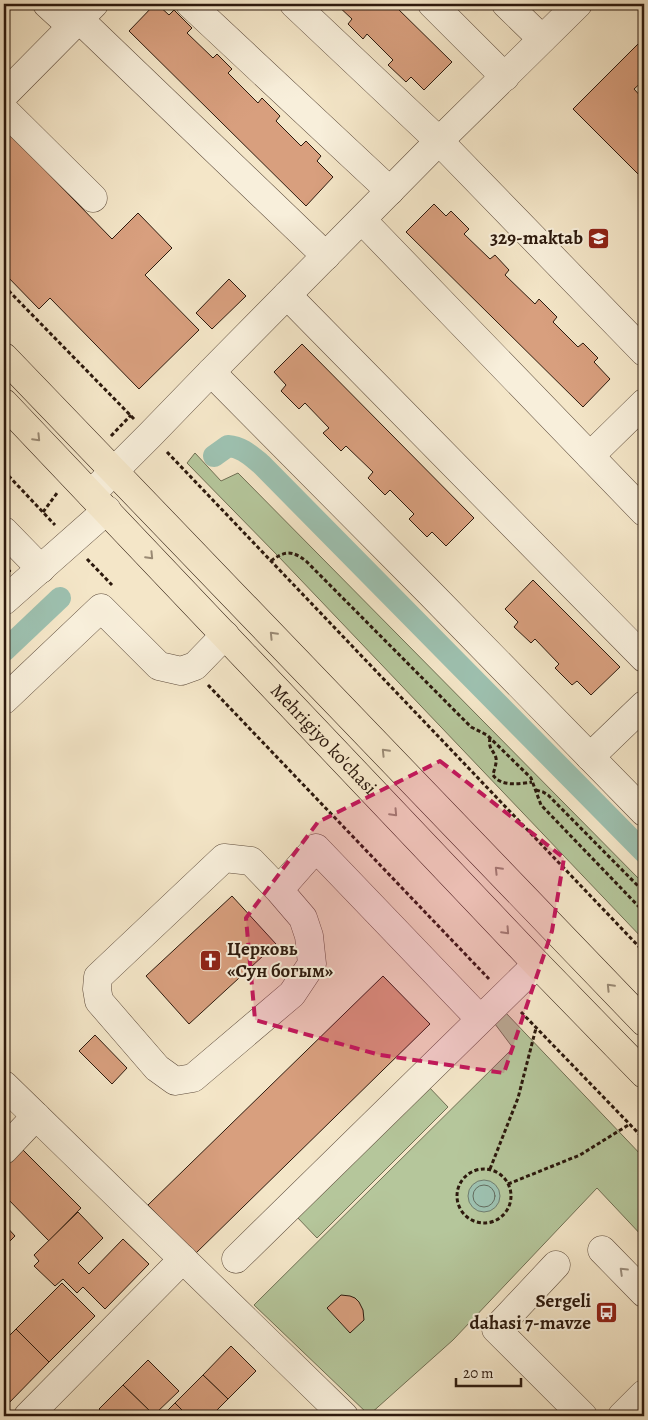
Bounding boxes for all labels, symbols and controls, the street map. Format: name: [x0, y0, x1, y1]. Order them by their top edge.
place label: 329-maktab: [490, 225, 583, 251]
school or university icon: 329-maktab: [587, 226, 611, 250]
one-way arrow: [32, 432, 41, 441]
one-way arrow: [144, 550, 153, 559]
one-way arrow: [269, 632, 278, 641]
street label: Mehrigiyo ko'chasi: [265, 678, 383, 801]
one-way arrow: [382, 749, 391, 758]
one-way arrow: [388, 808, 397, 817]
one-way arrow: [495, 866, 504, 875]
one-way arrow: [500, 925, 509, 934]
place label: Церковь «Сун богым»: [227, 936, 334, 984]
church icon: Церковь «Сун богым»: [199, 948, 223, 972]
one-way arrow: [607, 983, 616, 992]
one-way arrow: [620, 1268, 629, 1277]
place label: Sergeli dahasi 7-mavze: [470, 1288, 591, 1336]
bus stop icon: Sergeli dahasi 7-mavze: [595, 1300, 619, 1324]
scale bar: [456, 1355, 520, 1387]
text: 20 m: [463, 1363, 494, 1383]

